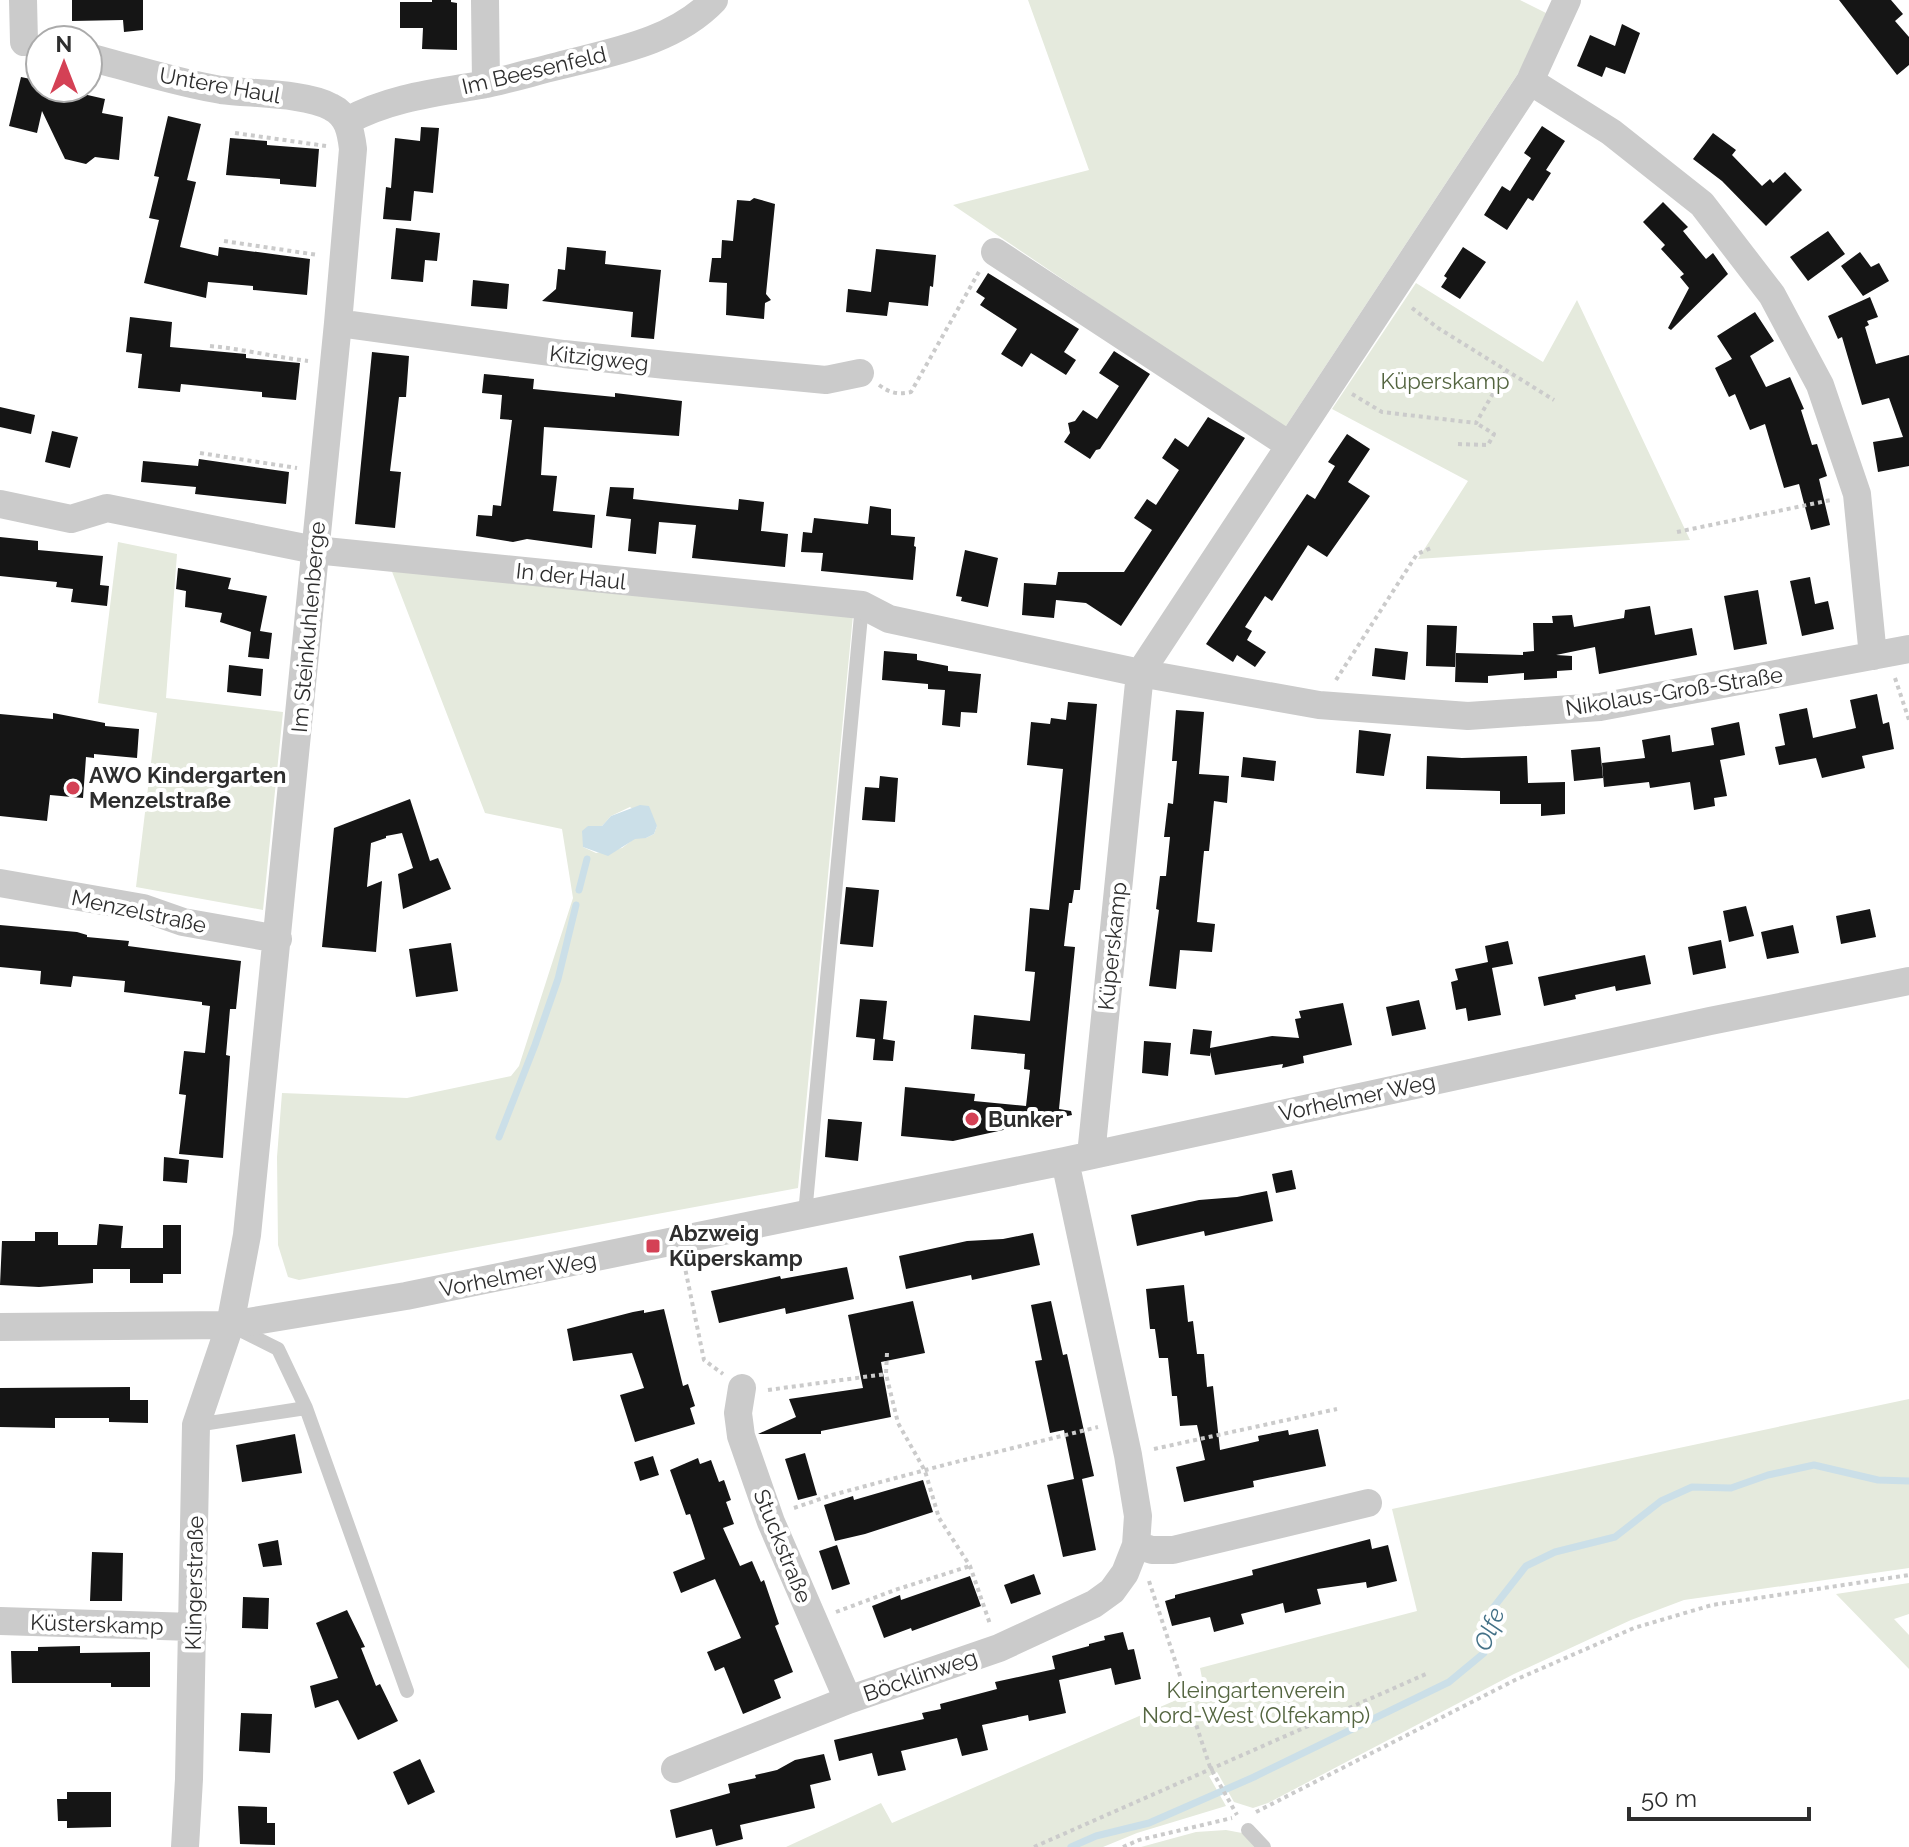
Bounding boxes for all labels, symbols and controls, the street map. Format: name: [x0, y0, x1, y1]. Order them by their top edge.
north arrow: [24, 24, 104, 104]
text: N: [56, 31, 72, 57]
street label: Im Beesenfeld: [459, 41, 609, 99]
street label: Untere Haul: [157, 62, 283, 108]
street label: Kitzigweg: [548, 340, 650, 376]
park label: Küperskamp: [1380, 368, 1510, 394]
street label: Im Steinkuhlenberge: [286, 520, 330, 734]
street label: In der Haul: [515, 557, 627, 595]
street label: Nikolaus-Groß-Straße: [1563, 661, 1785, 721]
place label: AWO Kindergarten Menzelstraße: [89, 762, 286, 813]
marker: AWO Kindergarten Menzelstraße: [64, 779, 82, 797]
street label: Küperskamp: [1092, 880, 1132, 1012]
street label: Menzelstraße: [69, 884, 209, 938]
street label: Vorhelmer Weg: [1276, 1068, 1438, 1126]
place label: Bunker: [988, 1106, 1064, 1132]
marker: Bunker: [963, 1110, 981, 1128]
place label: Abzweig Küperskamp: [669, 1220, 803, 1271]
marker: Abzweig Küperskamp: [644, 1237, 662, 1255]
street label: Vorhelmer Weg: [437, 1246, 599, 1302]
street label: Stuckstraße: [748, 1485, 818, 1607]
street label: Klingerstraße: [180, 1515, 208, 1651]
water label: Olfe: [1467, 1603, 1511, 1655]
street label: Küsterskamp: [30, 1609, 164, 1639]
street label: Böcklinweg: [860, 1643, 980, 1707]
park label: Kleingartenverein Nord-West (Olfekamp): [1142, 1677, 1370, 1728]
scale bar: [1629, 1771, 1809, 1821]
text: 50 m: [1641, 1784, 1697, 1813]

